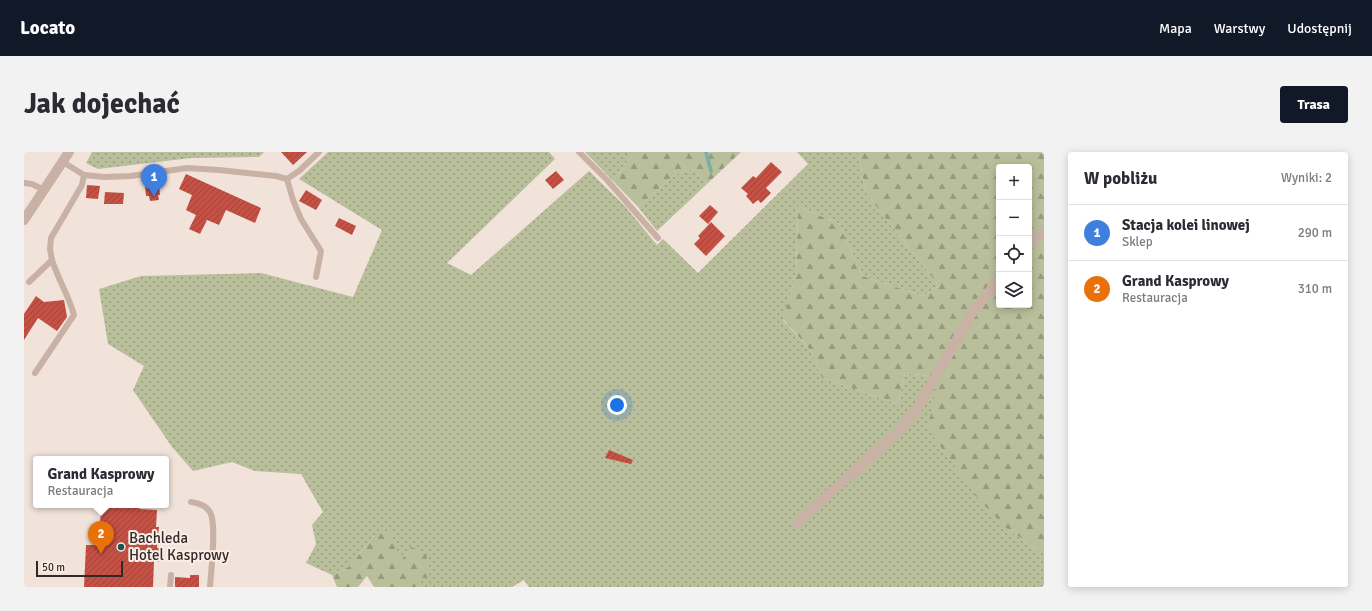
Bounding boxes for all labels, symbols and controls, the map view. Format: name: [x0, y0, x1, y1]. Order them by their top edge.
text: Locato: [20, 16, 75, 40]
text: Mapa: [1159, 20, 1192, 37]
text: Warstwy: [1214, 20, 1265, 37]
text: Udostępnij: [1287, 20, 1352, 37]
button: Trasa: [1280, 86, 1348, 123]
text: Jak dojechać: [24, 87, 180, 121]
pin: 1: [141, 164, 167, 197]
map controls: [996, 164, 1032, 308]
button: +: [996, 164, 1032, 200]
text: W pobliżu: [1084, 168, 1157, 189]
text: Wyniki: 2: [1281, 170, 1332, 186]
button: −: [996, 200, 1032, 236]
text: Stacja kolei linowej: [1122, 216, 1250, 234]
text: 1: [1093, 225, 1101, 241]
text: 290 m: [1298, 225, 1332, 241]
text: Sklep: [1122, 234, 1153, 250]
button: locate: [996, 236, 1032, 272]
button: layers: [996, 272, 1032, 308]
text: Grand Kasprowy: [1122, 272, 1229, 290]
text: 2: [1093, 281, 1101, 297]
text: 310 m: [1298, 281, 1332, 297]
text: Restauracja: [1122, 290, 1188, 306]
your location: [607, 395, 627, 415]
popup: [33, 456, 169, 508]
text: Grand Kasprowy: [48, 465, 154, 483]
text: Restauracja: [48, 483, 113, 499]
pin: 2: [88, 521, 114, 554]
place label: Bachleda Hotel Kasprowy: [129, 529, 229, 564]
marker: Bachleda Hotel Kasprowy: [116, 542, 126, 552]
scale bar: [36, 559, 123, 578]
text: 50 m: [42, 561, 65, 574]

